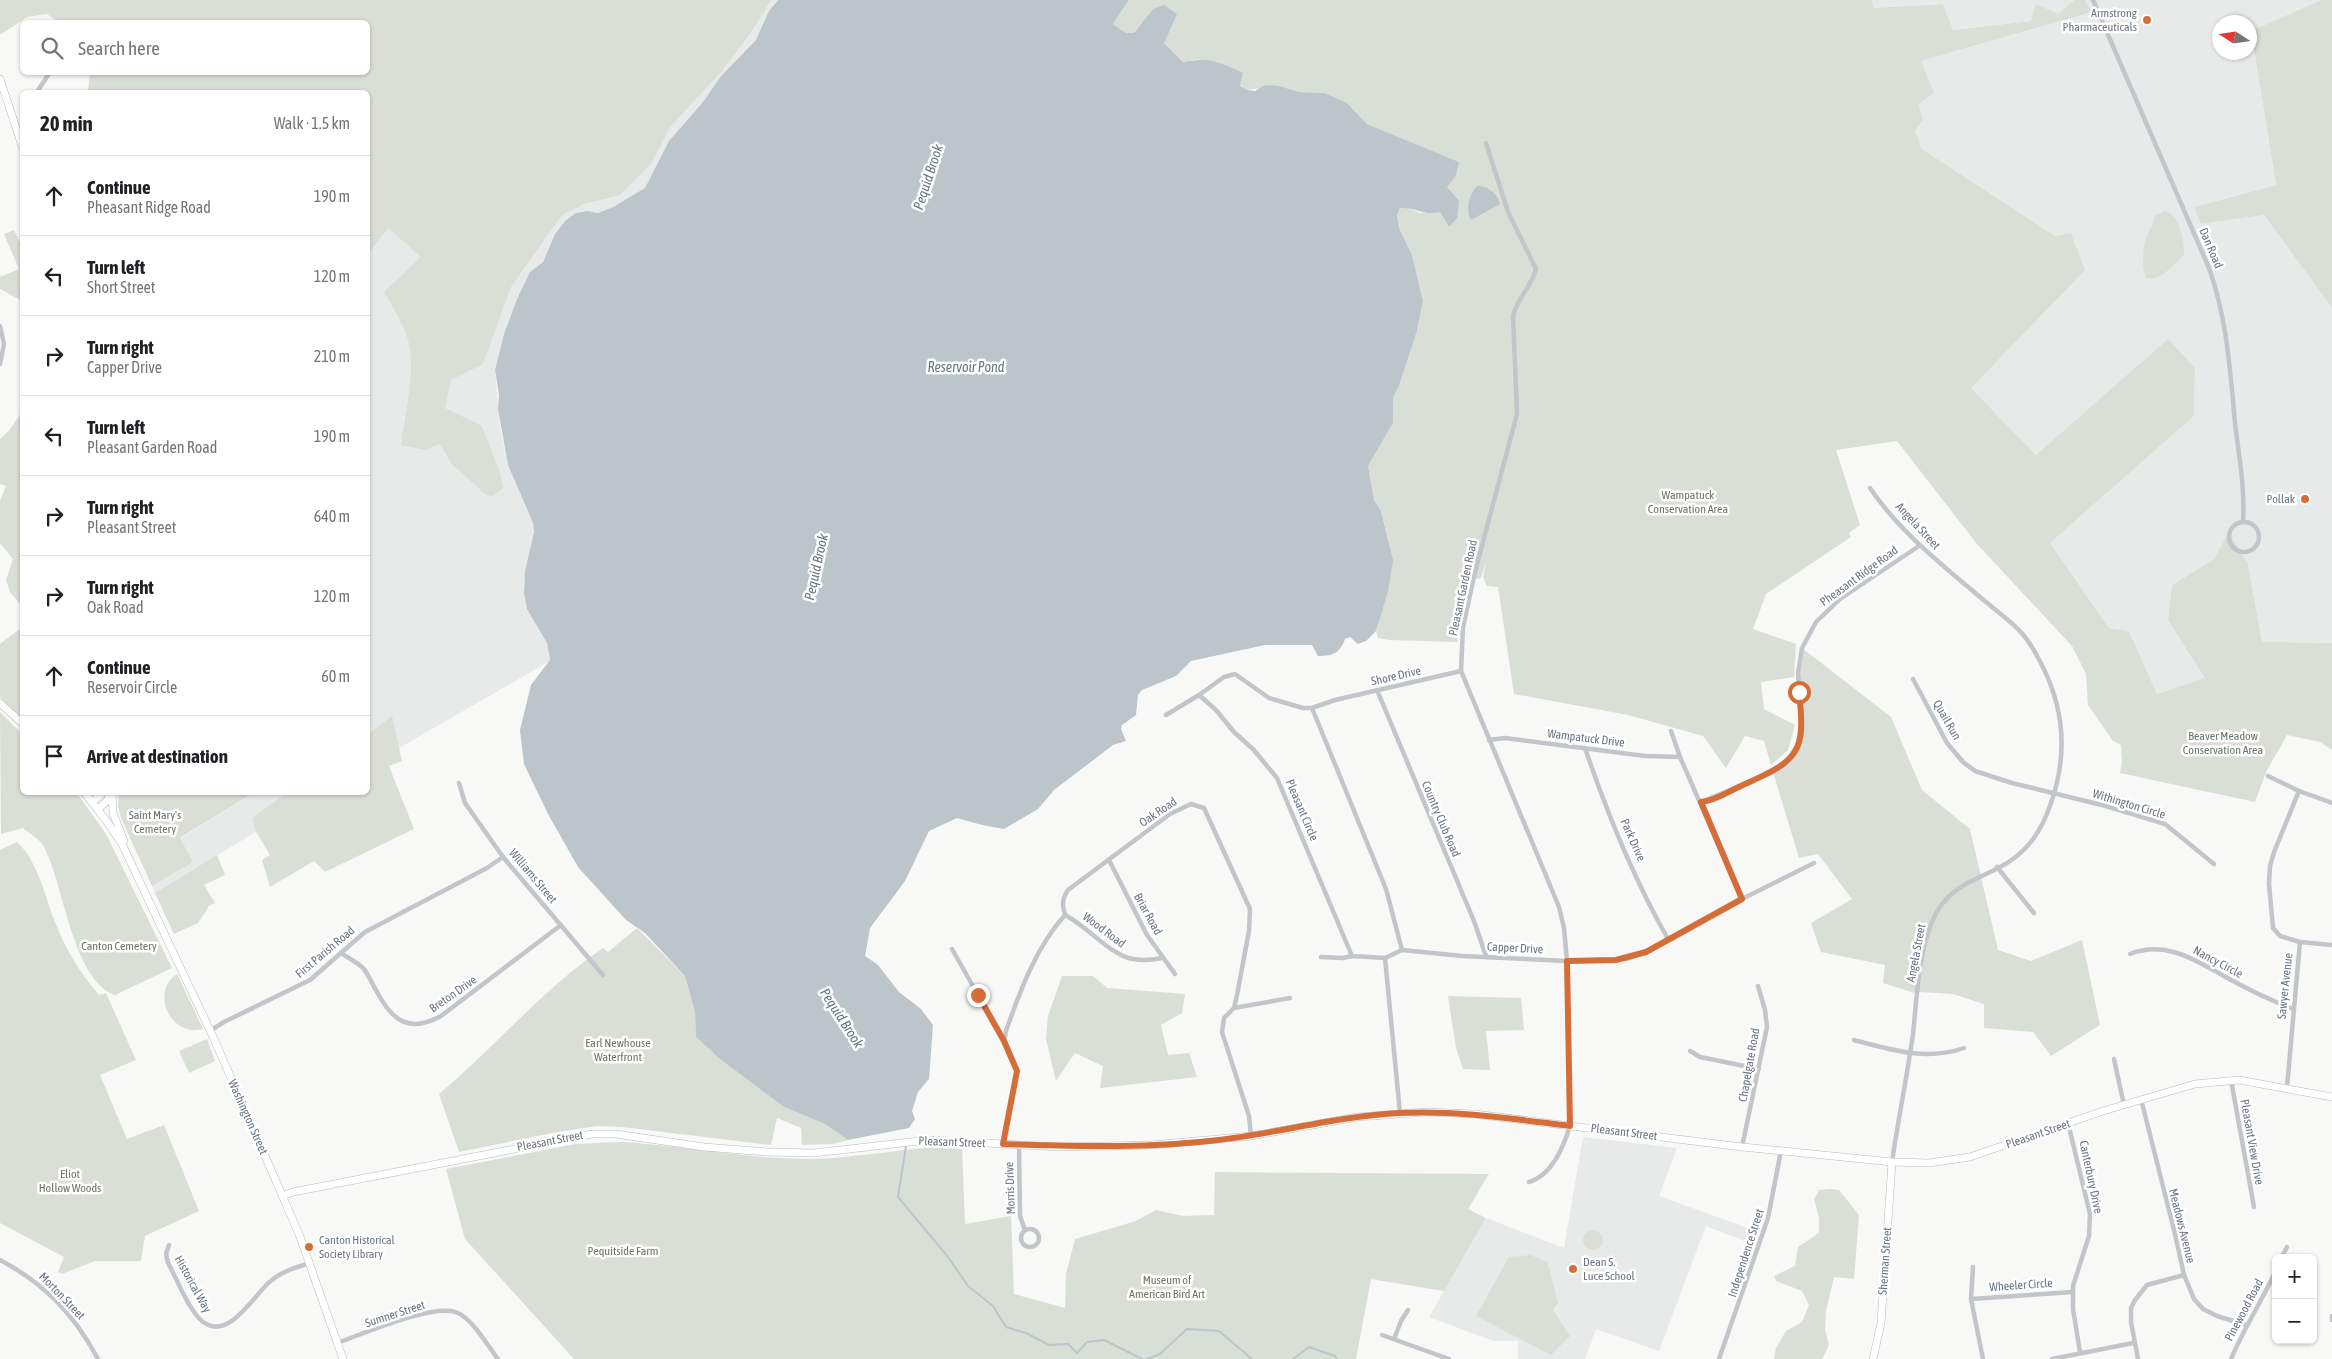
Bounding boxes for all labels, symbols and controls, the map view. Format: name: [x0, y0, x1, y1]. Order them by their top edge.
place label: Armstrong Pharmaceuticals: [2063, 6, 2138, 34]
marker: Armstrong Pharmaceuticals: [2141, 14, 2153, 26]
north arrow: [2212, 15, 2257, 60]
search box: [20, 20, 370, 75]
icon: search: [38, 34, 66, 62]
text: Search here: [78, 37, 160, 59]
text: 20 min: [40, 111, 93, 135]
text: Walk · 1.5 km: [274, 114, 350, 132]
water label: Pequid Brook: [910, 142, 946, 212]
text: Continue: [87, 176, 151, 198]
icon: ahead: [40, 182, 68, 210]
text: 190 m: [314, 187, 350, 205]
text: Pheasant Ridge Road: [87, 198, 211, 216]
street label: Dan Road: [2196, 226, 2226, 270]
text: Turn left: [87, 256, 145, 278]
icon: left: [40, 262, 68, 290]
text: 120 m: [314, 267, 350, 285]
text: Short Street: [87, 278, 155, 296]
text: Turn right: [87, 336, 154, 358]
icon: right: [40, 342, 68, 370]
text: 210 m: [314, 347, 350, 365]
text: Capper Drive: [87, 358, 162, 376]
water label: Reservoir Pond: [928, 359, 1005, 375]
text: Turn left: [87, 416, 145, 438]
icon: left: [40, 422, 68, 450]
text: 190 m: [314, 427, 350, 445]
text: Pleasant Garden Road: [87, 438, 217, 456]
park label: Wampatuck Conservation Area: [1648, 488, 1728, 516]
place label: Pollak: [2266, 492, 2296, 506]
marker: Pollak: [2299, 493, 2311, 505]
text: Turn right: [87, 496, 154, 518]
street label: Angela Street: [1893, 500, 1944, 553]
icon: right: [40, 502, 68, 530]
text: 640 m: [314, 507, 350, 525]
text: Pleasant Street: [87, 518, 176, 536]
water label: Pequid Brook: [801, 531, 831, 602]
street label: Pleasant Garden Road: [1446, 539, 1480, 637]
street label: Pheasant Ridge Road: [1817, 543, 1901, 609]
text: Turn right: [87, 576, 154, 598]
icon: right: [40, 582, 68, 610]
text: 120 m: [314, 587, 350, 605]
text: Oak Road: [87, 598, 144, 616]
text: Continue: [87, 656, 151, 678]
icon: ahead: [40, 662, 68, 690]
street label: Shore Drive: [1370, 664, 1422, 688]
text: 60 m: [321, 667, 350, 685]
text: Reservoir Circle: [87, 678, 177, 696]
route start: [1788, 681, 1811, 704]
street label: Quail Run: [1930, 698, 1964, 742]
street label: Wampatuck Drive: [1547, 726, 1625, 750]
park label: Beaver Meadow Conservation Area: [2183, 729, 2263, 757]
icon: arrive: [40, 742, 68, 770]
text: Arrive at destination: [87, 745, 228, 767]
street label: Pleasant Circle: [1283, 777, 1321, 843]
street label: Country Club Road: [1419, 779, 1463, 859]
street label: Withington Circle: [2091, 786, 2167, 822]
street label: Oak Road: [1137, 794, 1179, 830]
park label: Saint Mary's Cemetery: [129, 808, 181, 836]
street label: Park Drive: [1617, 817, 1649, 863]
street label: Williams Street: [506, 846, 560, 907]
street label: Briar Road: [1131, 891, 1165, 937]
street label: Wood Road: [1080, 909, 1128, 951]
street label: Angela Street: [1904, 922, 1929, 983]
street label: First Parish Road: [293, 923, 357, 981]
park label: Canton Cemetery: [81, 939, 157, 953]
street label: Capper Drive: [1487, 940, 1543, 956]
street label: Nancy Circle: [2191, 943, 2245, 981]
street label: Sawyer Avenue: [2275, 952, 2295, 1020]
street label: Breton Drive: [427, 973, 479, 1015]
route end: [967, 984, 990, 1007]
water label: Pequid Brook: [817, 985, 868, 1051]
street label: Chapelgate Road: [1736, 1027, 1762, 1103]
park label: Earl Newhouse Waterfront: [585, 1036, 651, 1064]
street label: Washington Street: [225, 1077, 271, 1157]
street label: Pleasant View Drive: [2238, 1098, 2266, 1186]
street label: Pleasant Street: [2004, 1116, 2072, 1152]
street label: Pleasant Street: [1590, 1121, 1659, 1143]
street label: Pleasant Street: [516, 1128, 585, 1154]
street label: Pleasant Street: [918, 1134, 986, 1150]
street label: Canterbury Drive: [2076, 1139, 2106, 1215]
street label: Morris Drive: [1002, 1161, 1018, 1215]
park label: Eliot Hollow Woods: [39, 1167, 101, 1195]
street label: Meadows Avenue: [2166, 1187, 2198, 1265]
street label: Independence Street: [1725, 1207, 1767, 1299]
street label: Sherman Street: [1876, 1226, 1894, 1295]
place label: Canton Historical Society Library: [319, 1233, 396, 1261]
marker: Canton Historical Society Library: [303, 1241, 315, 1253]
park label: Pequitside Farm: [588, 1244, 658, 1258]
street label: Historical Way: [172, 1253, 214, 1315]
map controls: [2272, 1254, 2317, 1344]
button: +: [2272, 1254, 2317, 1299]
place label: Dean S. Luce School: [1583, 1255, 1636, 1283]
marker: Dean S. Luce School: [1567, 1263, 1579, 1275]
street label: Morton Street: [36, 1270, 88, 1323]
park label: Museum of American Bird Art: [1129, 1273, 1205, 1301]
street label: Wheeler Circle: [1989, 1276, 2053, 1294]
street label: Pinewood Road: [2222, 1277, 2266, 1343]
street label: Sumner Street: [363, 1298, 427, 1330]
button: −: [2272, 1299, 2317, 1344]

